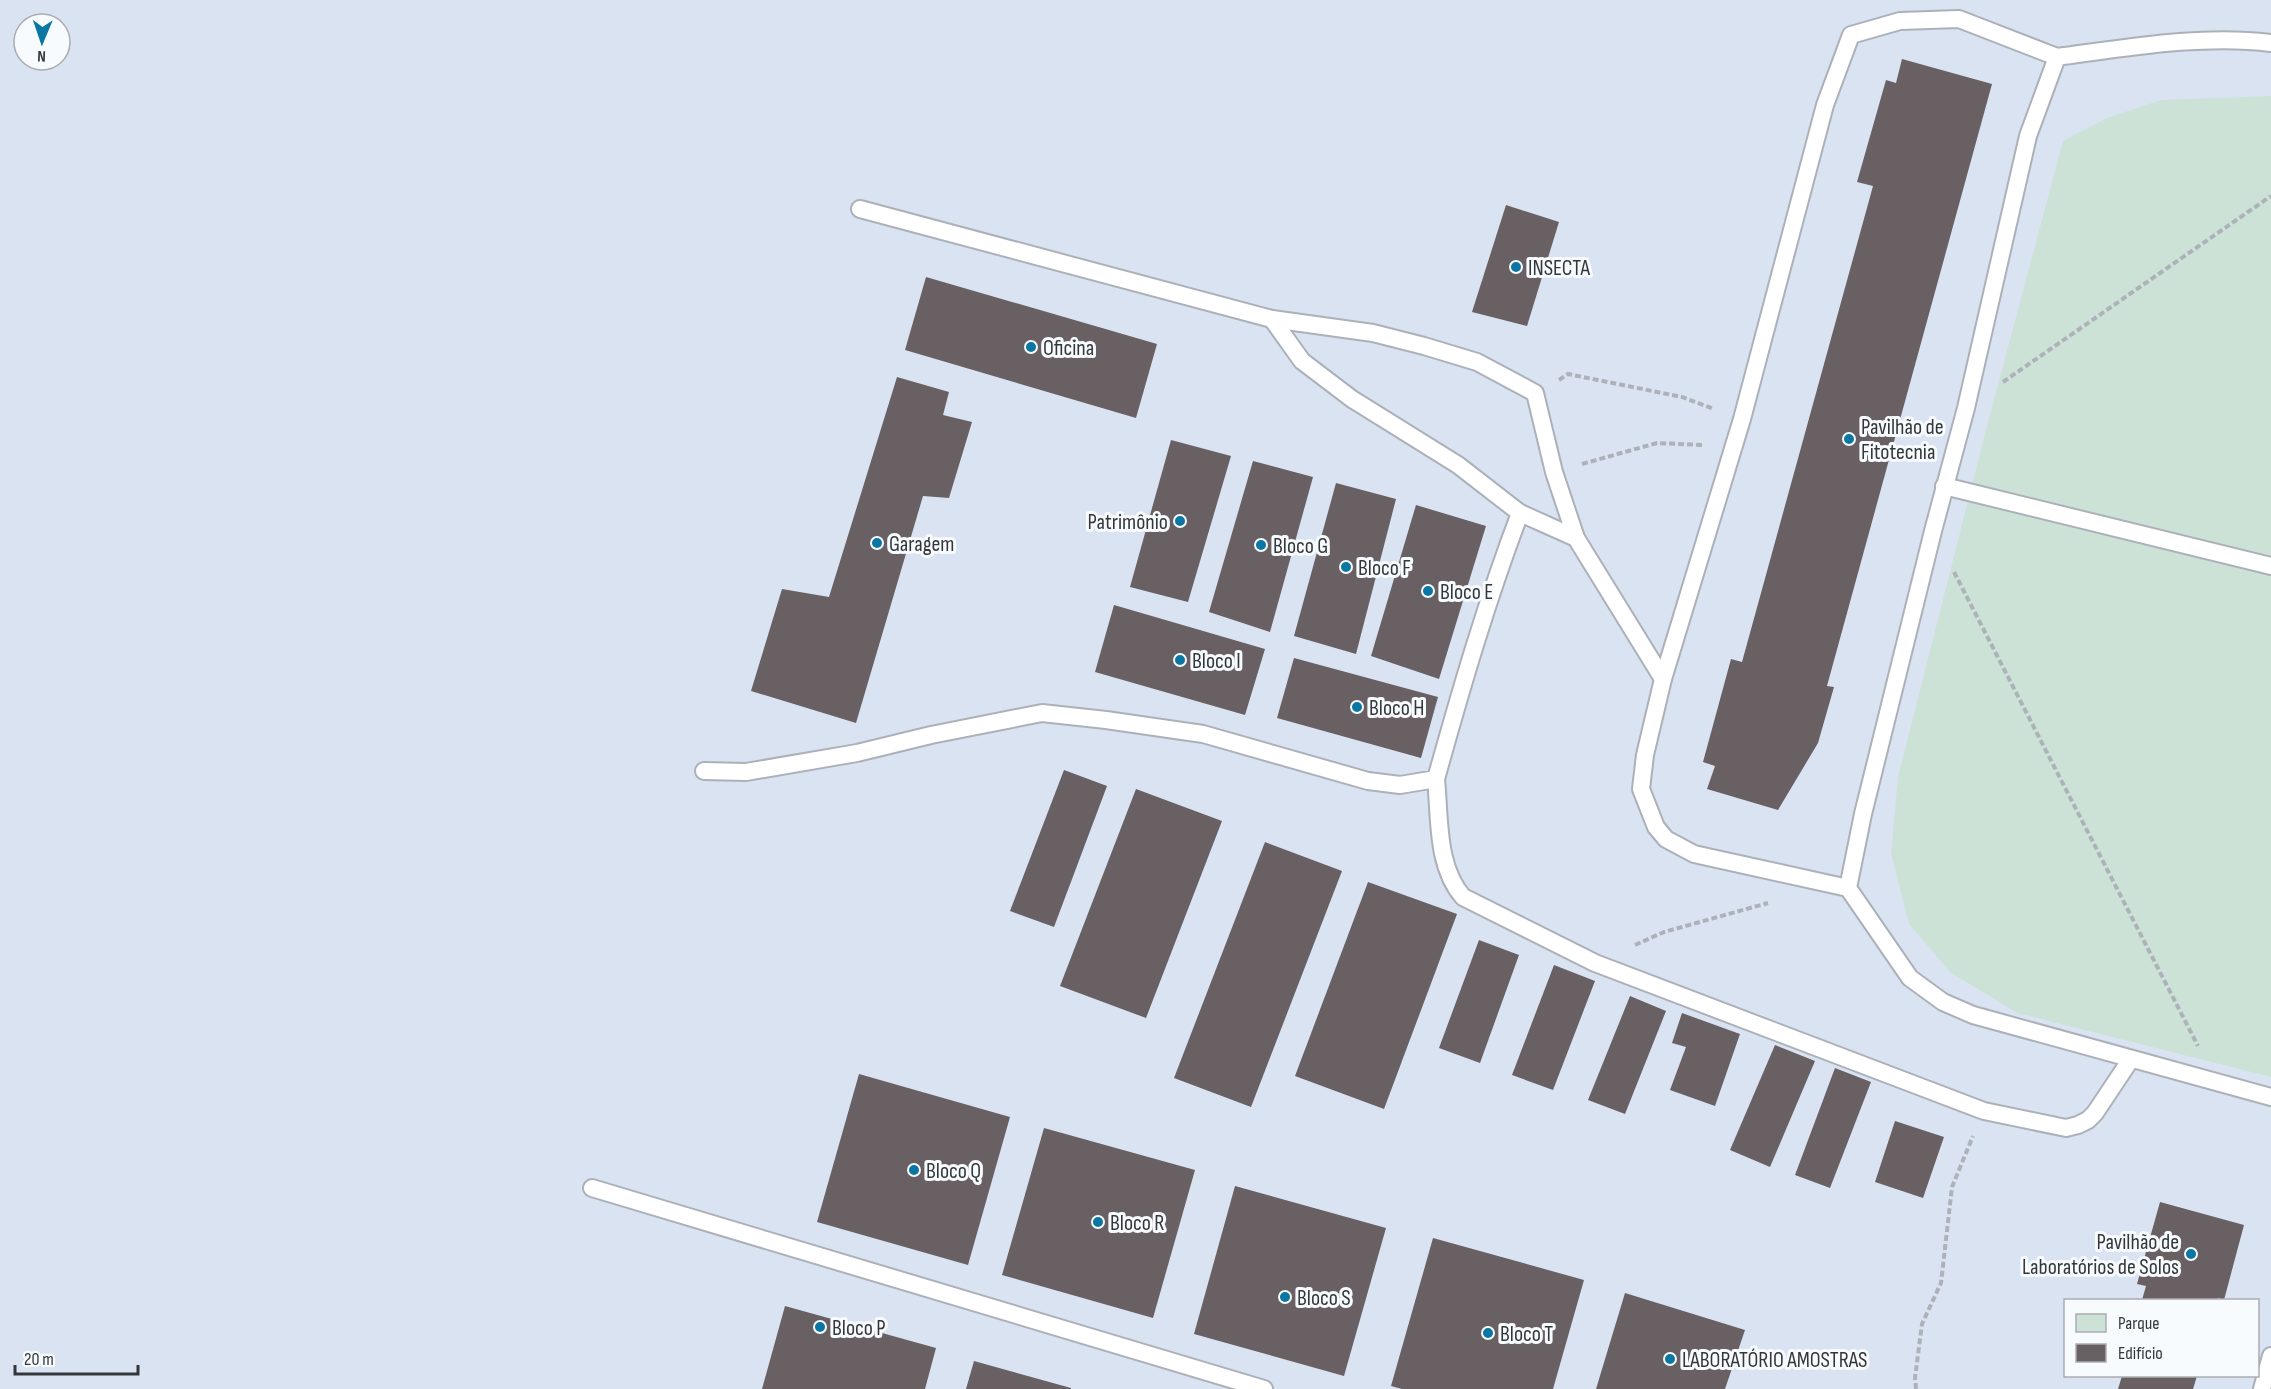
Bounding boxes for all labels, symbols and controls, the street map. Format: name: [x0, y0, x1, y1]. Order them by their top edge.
north arrow: [12, 12, 72, 72]
text: N: [37, 46, 46, 65]
place label: INSECTA: [1528, 255, 1590, 282]
marker: INSECTA: [1509, 260, 1523, 274]
place label: Oficina: [1043, 335, 1094, 362]
marker: Oficina: [1024, 340, 1038, 354]
place label: Pavilhão de Fitotecnia: [1861, 414, 1944, 466]
marker: Pavilhão de Fitotecnia: [1842, 432, 1856, 446]
place label: Patrimônio: [1088, 509, 1168, 536]
marker: Patrimônio: [1173, 514, 1187, 528]
place label: Garagem: [889, 531, 954, 558]
place label: Bloco G: [1273, 533, 1328, 560]
marker: Garagem: [870, 536, 884, 550]
marker: Bloco G: [1254, 538, 1268, 552]
place label: Bloco F: [1358, 555, 1411, 582]
marker: Bloco F: [1339, 560, 1353, 574]
place label: Bloco E: [1440, 579, 1493, 606]
marker: Bloco E: [1421, 584, 1435, 598]
place label: Bloco I: [1192, 648, 1241, 675]
marker: Bloco I: [1173, 653, 1187, 667]
place label: Bloco H: [1369, 695, 1425, 722]
marker: Bloco H: [1350, 700, 1364, 714]
place label: Bloco Q: [926, 1158, 981, 1185]
marker: Bloco Q: [907, 1163, 921, 1177]
place label: Bloco R: [1110, 1210, 1165, 1237]
marker: Bloco R: [1091, 1215, 1105, 1229]
place label: Pavilhão de Laboratórios de Solos: [2022, 1229, 2179, 1281]
marker: Pavilhão de Laboratórios de Solos: [2184, 1247, 2198, 1261]
place label: Bloco S: [1297, 1285, 1351, 1312]
marker: Bloco S: [1278, 1290, 1292, 1304]
legend: [2064, 1299, 2259, 1377]
text: Parque: [2118, 1313, 2159, 1334]
place label: Bloco P: [832, 1315, 886, 1342]
marker: Bloco P: [813, 1320, 827, 1334]
place label: Bloco T: [1500, 1321, 1553, 1348]
marker: Bloco T: [1481, 1326, 1495, 1340]
scale bar: [15, 1338, 138, 1376]
text: Edifício: [2118, 1343, 2163, 1364]
place label: LABORATÓRIO AMOSTRAS: [1682, 1347, 1868, 1374]
text: 20 m: [24, 1349, 54, 1370]
marker: LABORATÓRIO AMOSTRAS: [1663, 1352, 1677, 1366]

